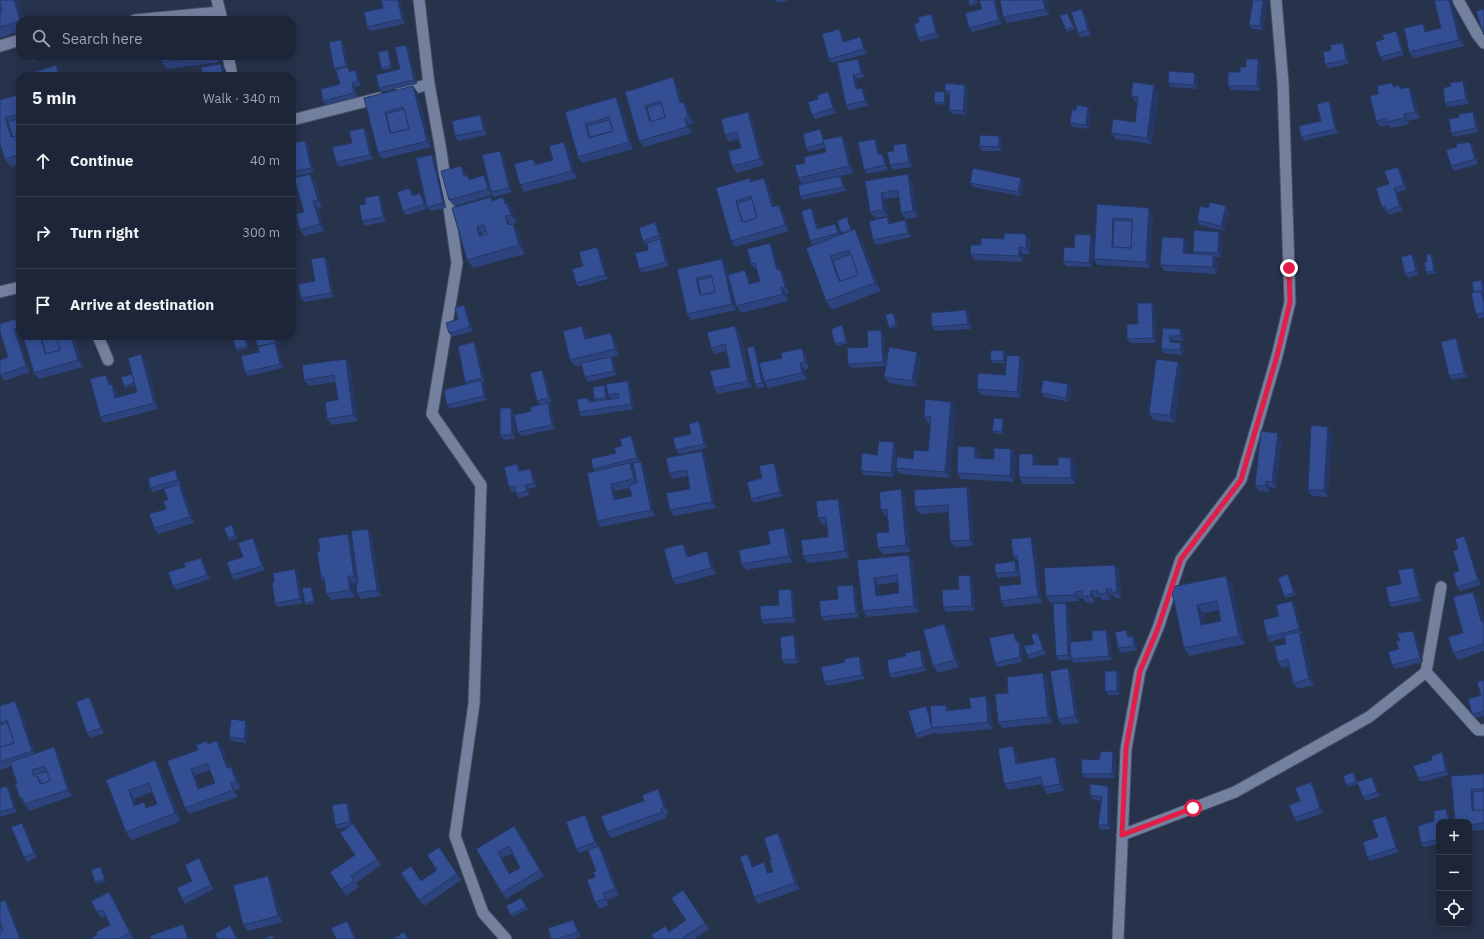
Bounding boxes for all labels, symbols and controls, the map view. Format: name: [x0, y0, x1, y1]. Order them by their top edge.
search box: [16, 16, 296, 60]
icon: search: [30, 27, 52, 49]
text: Search here: [62, 29, 142, 48]
text: 5 min: [32, 87, 76, 109]
text: Walk · 340 m: [203, 90, 280, 107]
icon: ahead: [32, 150, 54, 172]
text: Continue: [70, 151, 134, 170]
text: 40 m: [250, 152, 280, 169]
icon: right: [32, 222, 54, 244]
text: Turn right: [70, 223, 139, 242]
text: 300 m: [242, 224, 280, 241]
route end: [1280, 259, 1298, 277]
icon: arrive: [32, 294, 54, 316]
text: Arrive at destination: [70, 295, 214, 314]
route start: [1184, 799, 1202, 817]
map controls: [1436, 819, 1472, 927]
button: +: [1436, 819, 1472, 855]
button: −: [1436, 855, 1472, 891]
button: locate: [1436, 891, 1472, 927]

